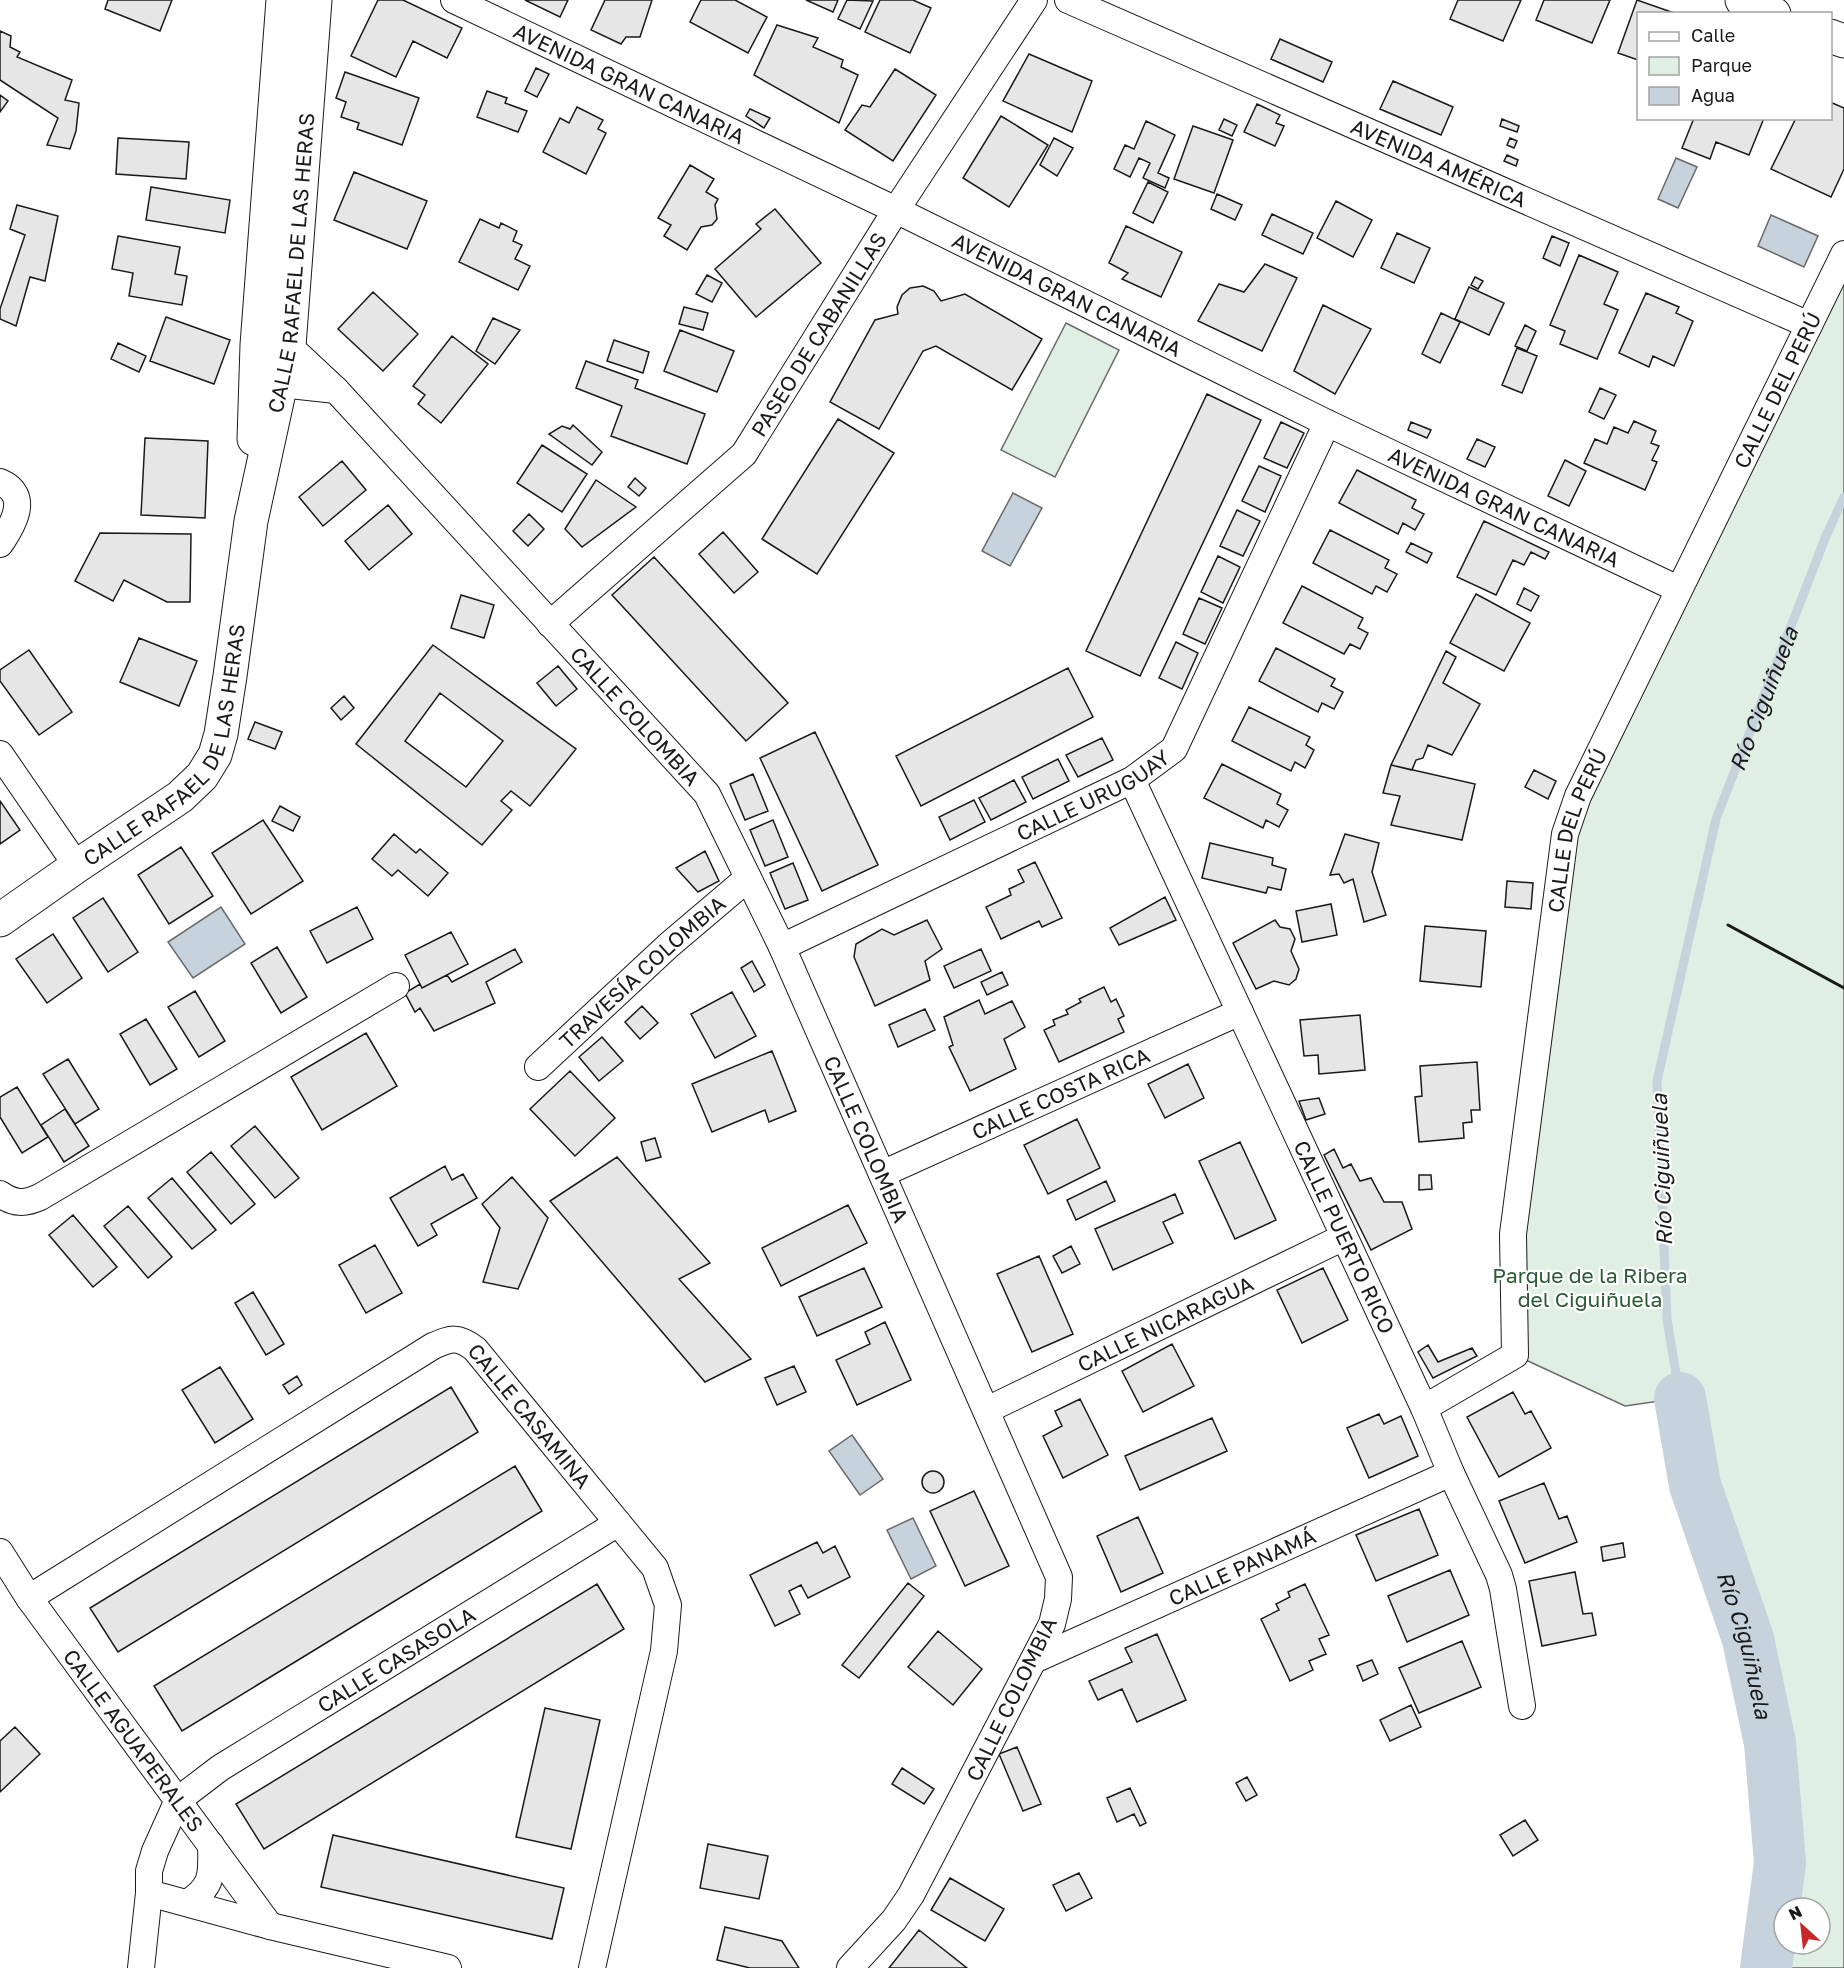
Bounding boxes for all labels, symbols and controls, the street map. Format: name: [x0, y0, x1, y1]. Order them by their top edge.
legend: [1637, 12, 1832, 120]
street label: AVENIDA GRAN CANARIA: [510, 17, 749, 149]
text: Calle: [1691, 24, 1735, 46]
text: Parque: [1691, 54, 1752, 76]
text: Agua: [1691, 84, 1735, 106]
street label: CALLE RAFAEL DE LAS HERAS: [262, 112, 319, 415]
street label: AVENIDA AMÉRICA: [1347, 113, 1531, 213]
street label: PASEO DE CABANILLAS: [745, 227, 892, 441]
street label: AVENIDA GRAN CANARIA: [948, 227, 1186, 362]
street label: CALLE DEL PERÚ: [1728, 308, 1826, 472]
street label: AVENIDA GRAN CANARIA: [1384, 441, 1624, 573]
water label: Río Ciguiñuela: [1723, 621, 1804, 774]
street label: CALLE RAFAEL DE LAS HERAS: [78, 622, 250, 871]
street label: CALLE COLOMBIA: [565, 641, 706, 791]
street label: CALLE URUGUAY: [1012, 744, 1175, 846]
street label: CALLE DEL PERÚ: [1542, 744, 1612, 914]
street label: TRAVESÍA COLOMBIA: [554, 890, 730, 1054]
street label: CALLE COSTA RICA: [967, 1042, 1154, 1145]
street label: CALLE COLOMBIA: [818, 1052, 914, 1226]
water label: Río Ciguiñuela: [1645, 1092, 1677, 1247]
street label: CALLE PUERTO RICO: [1288, 1136, 1401, 1338]
park label: Parque de la Ribera del Ciguiñuela: [1492, 1262, 1688, 1312]
street label: CALLE NICARAGUA: [1073, 1270, 1257, 1377]
street label: CALLE CASAMINA: [463, 1338, 597, 1493]
street label: CALLE PANAMÁ: [1164, 1522, 1320, 1611]
water label: Río Ciguiñuela: [1712, 1567, 1778, 1723]
street label: CALLE CASASOLA: [313, 1601, 480, 1718]
street label: CALLE COLOMBIA: [960, 1613, 1062, 1785]
street label: CALLE AGUAPERALES: [58, 1644, 209, 1837]
north arrow: [1772, 1896, 1832, 1956]
text: N: [1785, 1901, 1805, 1924]

